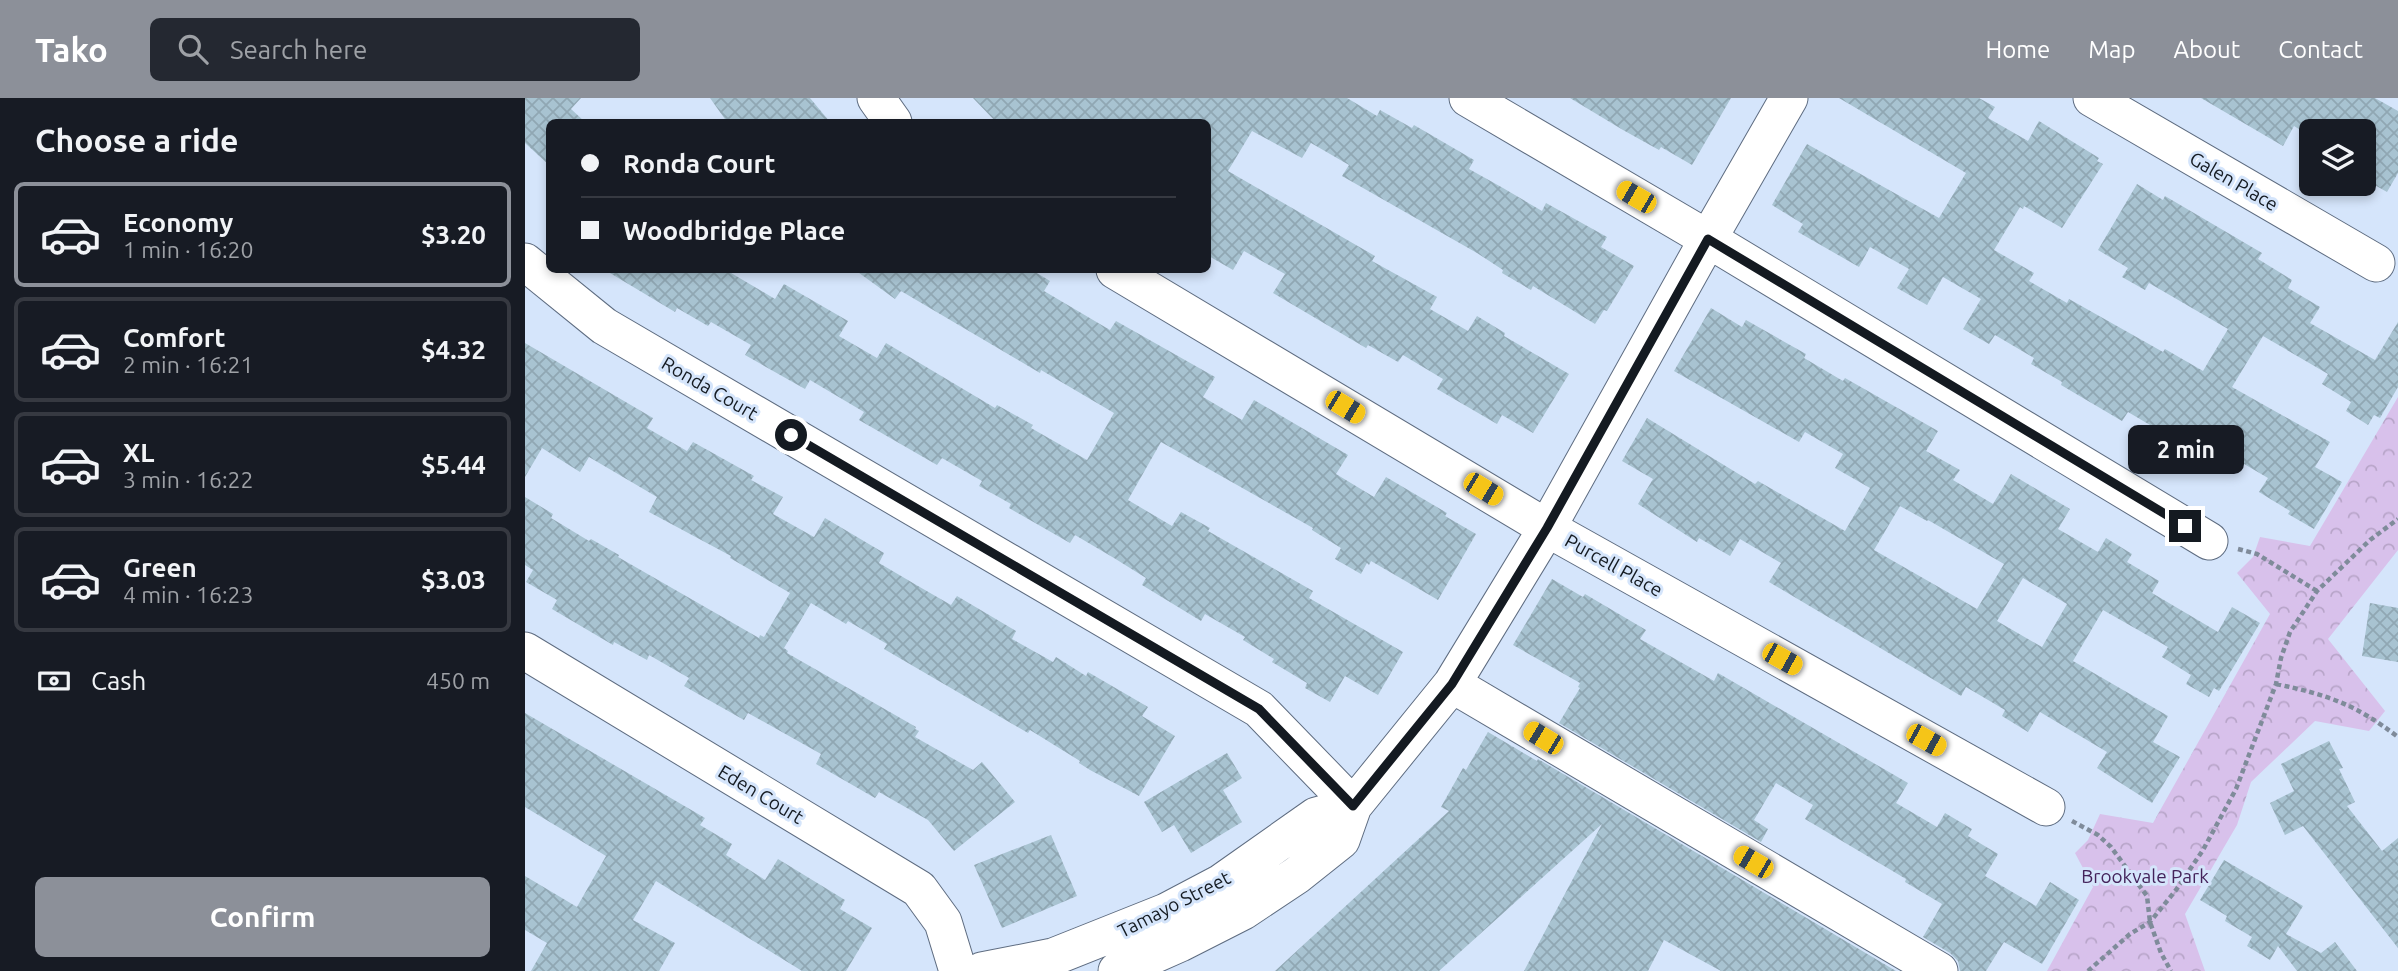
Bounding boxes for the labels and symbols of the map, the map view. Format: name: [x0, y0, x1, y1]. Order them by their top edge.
street label: Galen Place: [2186, 147, 2282, 215]
car: [1613, 177, 1660, 217]
street label: Ronda Court: [658, 352, 762, 425]
car: [1322, 387, 1369, 427]
route start: [775, 419, 807, 451]
callout: 2 min: [2127, 424, 2243, 474]
car: [1460, 469, 1507, 509]
route end: [2169, 510, 2201, 542]
street label: Purcell Place: [1561, 529, 1667, 601]
car: [1759, 640, 1806, 678]
car: [1520, 718, 1567, 758]
car: [1903, 721, 1950, 759]
street label: Eden Court: [714, 760, 808, 828]
car: [1730, 842, 1777, 882]
park label: Brookvale Park: [2081, 865, 2209, 887]
street label: Tamayo Street: [1114, 866, 1234, 942]

